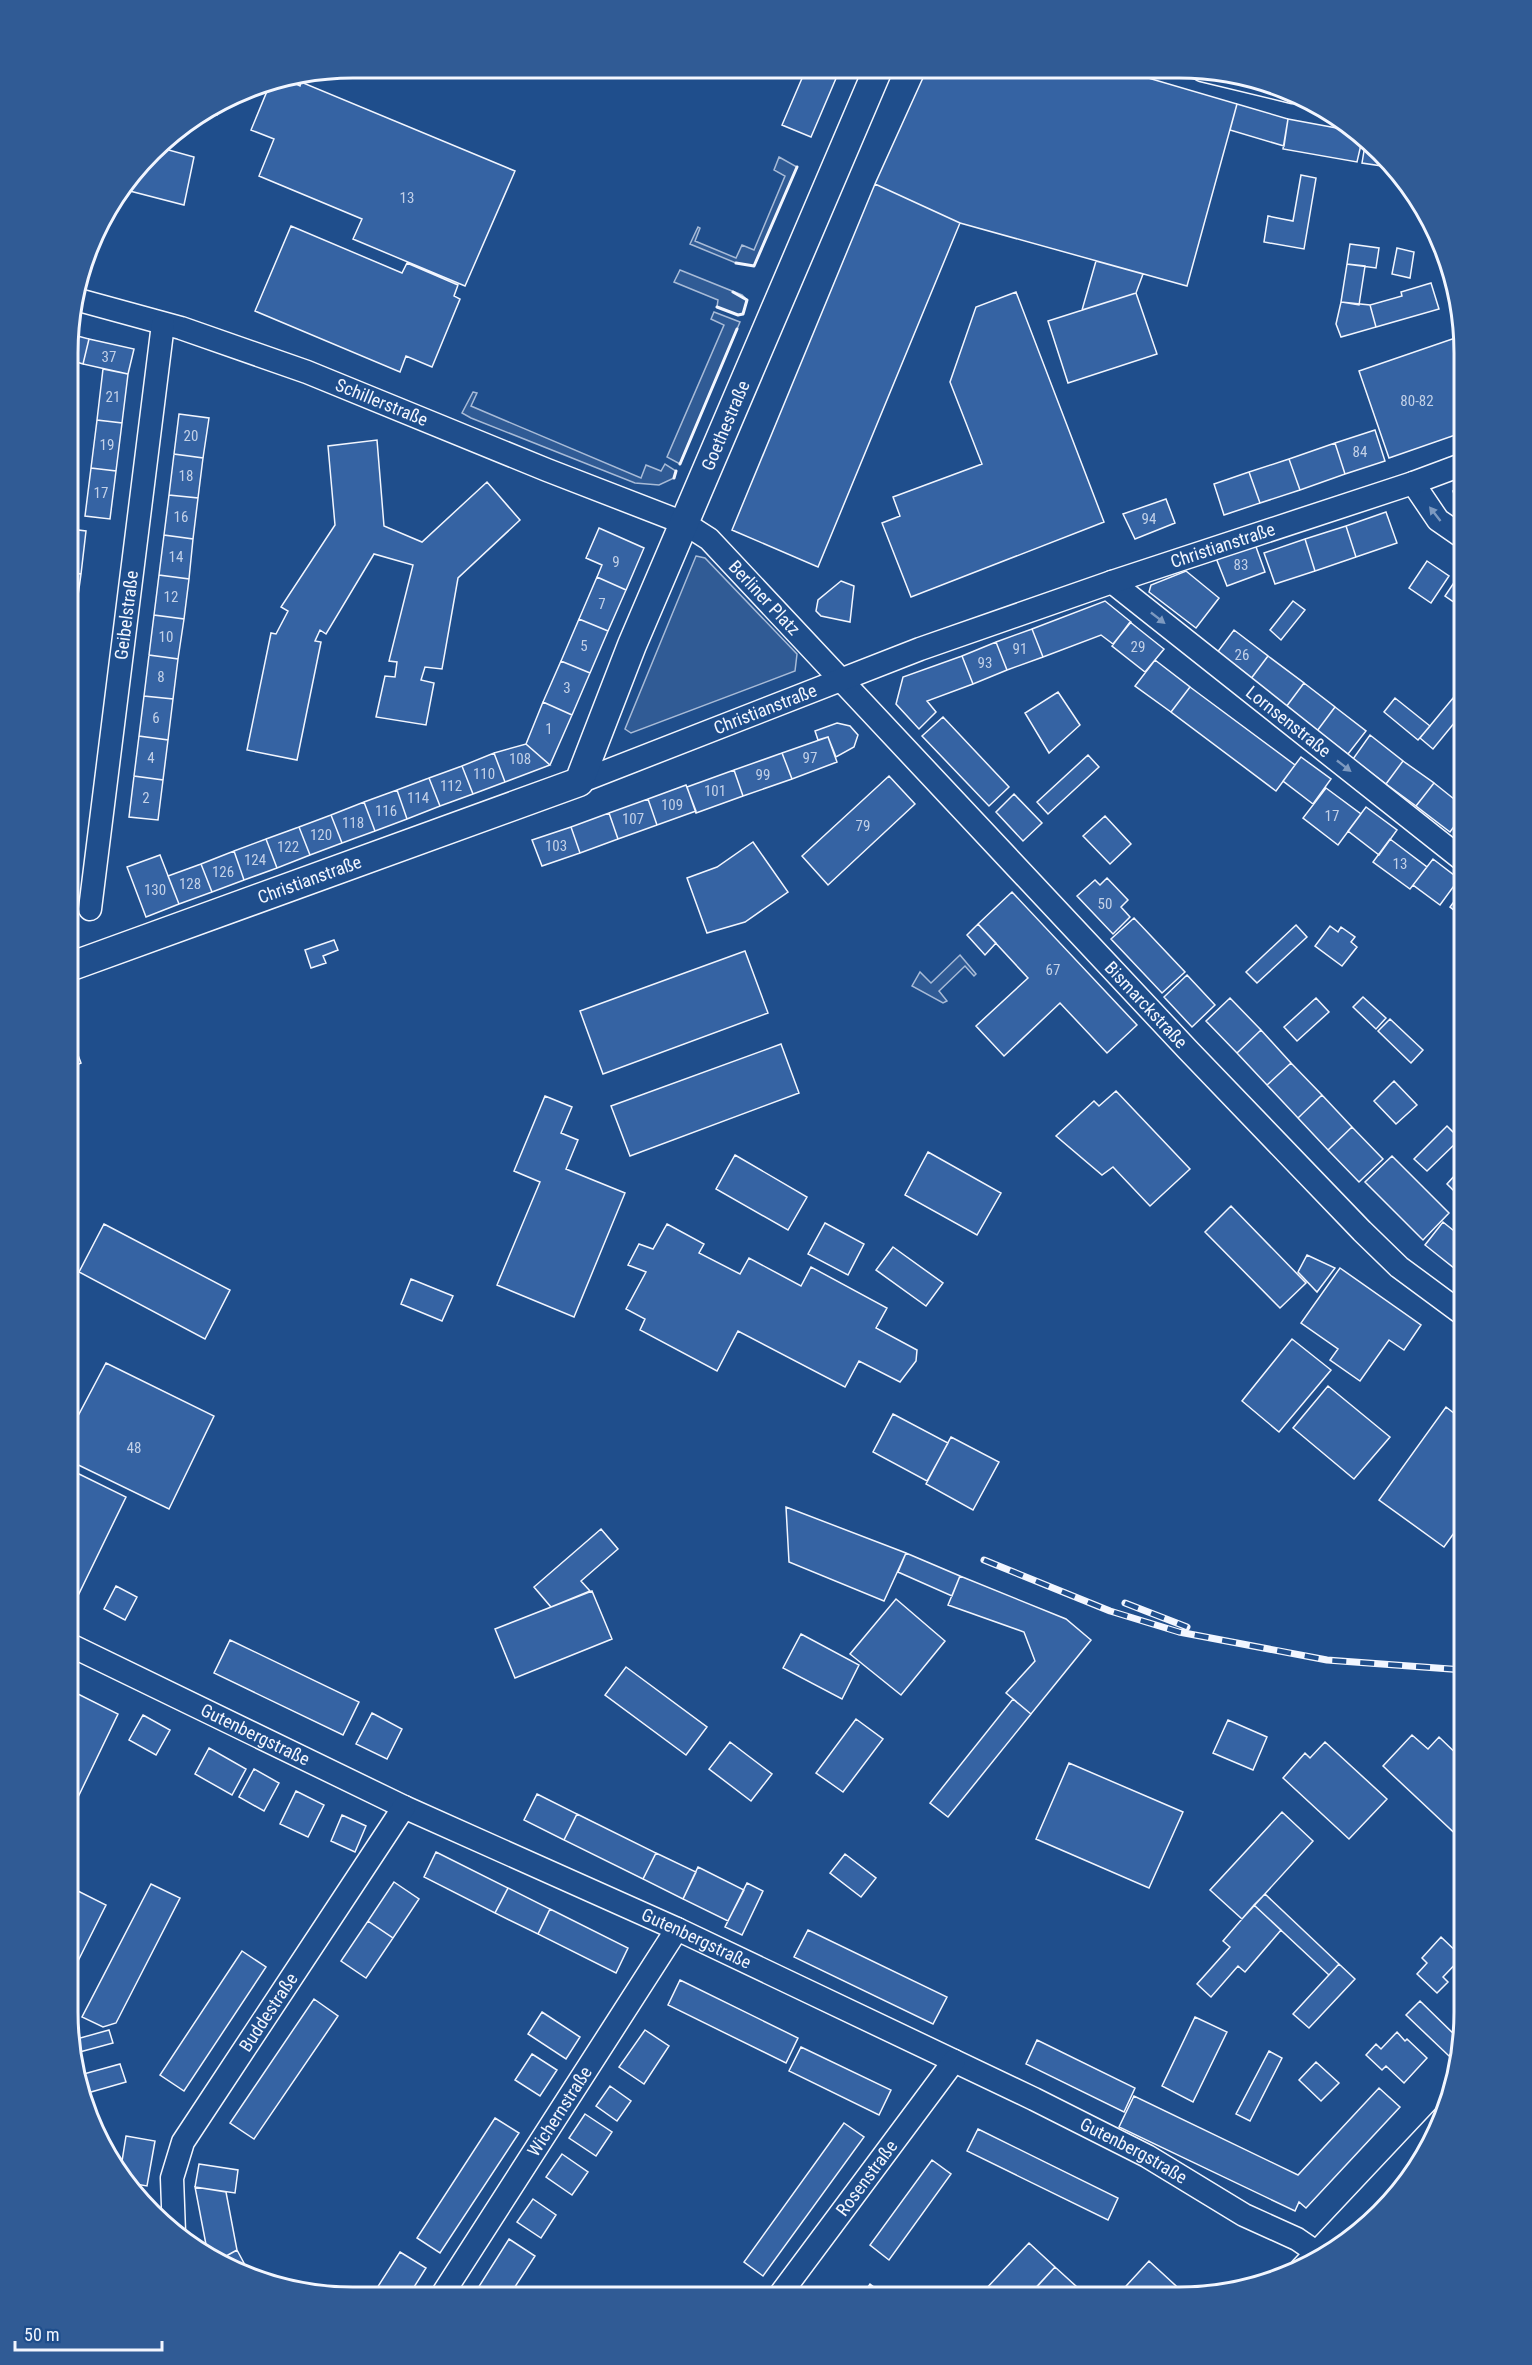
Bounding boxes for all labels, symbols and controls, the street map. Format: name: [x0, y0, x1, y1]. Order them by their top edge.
house number: 13: [400, 189, 414, 207]
house number: 37: [102, 348, 116, 366]
street label: Schillerstraße: [333, 374, 431, 430]
street label: Goethestraße: [697, 377, 754, 474]
house number: 21: [106, 388, 120, 406]
house number: 80-82: [1400, 392, 1434, 410]
house number: 20: [184, 427, 198, 445]
house number: 19: [100, 436, 114, 454]
house number: 84: [1353, 443, 1367, 461]
house number: 18: [179, 467, 193, 485]
house number: 17: [94, 484, 108, 502]
one-way arrow: [1429, 506, 1442, 522]
house number: 16: [174, 508, 188, 526]
house number: 94: [1142, 510, 1156, 528]
street label: Christianstraße: [1168, 518, 1278, 572]
house number: 14: [169, 548, 183, 566]
house number: 9: [612, 553, 620, 571]
street label: Berliner Platz: [725, 556, 805, 639]
house number: 83: [1234, 556, 1248, 574]
street label: Geibelstraße: [110, 569, 142, 661]
house number: 12: [164, 588, 178, 606]
house number: 7: [598, 595, 606, 613]
one-way arrow: [1150, 612, 1166, 625]
house number: 10: [159, 628, 173, 646]
house number: 5: [580, 637, 588, 655]
house number: 29: [1131, 638, 1145, 656]
house number: 91: [1013, 640, 1027, 658]
house number: 26: [1235, 646, 1249, 664]
house number: 93: [978, 654, 992, 672]
house number: 8: [157, 668, 165, 686]
house number: 3: [563, 679, 571, 697]
street label: Christianstraße: [711, 679, 820, 738]
street label: Lornsenstraße: [1242, 681, 1335, 761]
house number: 6: [152, 709, 160, 727]
house number: 1: [545, 720, 553, 738]
house number: 4: [147, 749, 155, 767]
house number: 97: [803, 749, 817, 767]
house number: 108: [509, 750, 531, 768]
one-way arrow: [1336, 759, 1351, 771]
house number: 110: [473, 765, 495, 783]
house number: 99: [756, 766, 770, 784]
house number: 112: [440, 777, 462, 795]
house number: 101: [704, 782, 726, 800]
house number: 2: [142, 789, 150, 807]
house number: 114: [407, 789, 429, 807]
house number: 109: [661, 796, 683, 814]
house number: 116: [375, 802, 397, 820]
house number: 17: [1325, 807, 1339, 825]
house number: 107: [622, 810, 644, 828]
house number: 118: [342, 814, 364, 832]
house number: 79: [856, 817, 870, 835]
house number: 120: [310, 826, 332, 844]
house number: 103: [545, 837, 567, 855]
house number: 122: [277, 838, 299, 856]
house number: 124: [244, 851, 266, 869]
street label: Christianstraße: [255, 851, 364, 908]
house number: 13: [1393, 855, 1407, 873]
house number: 126: [212, 863, 234, 881]
house number: 128: [179, 875, 201, 893]
house number: 130: [144, 881, 166, 899]
house number: 50: [1098, 895, 1112, 913]
street label: Bismarckstraße: [1101, 957, 1192, 1053]
house number: 67: [1046, 961, 1060, 979]
house number: 48: [127, 1439, 141, 1457]
street label: Gutenbergstraße: [197, 1699, 313, 1770]
street label: Gutenbergstraße: [638, 1904, 755, 1973]
street label: Buddestraße: [235, 1969, 302, 2055]
street label: Wichernstraße: [523, 2062, 596, 2160]
street label: Gutenbergstraße: [1077, 2113, 1191, 2188]
street label: Rosenstraße: [831, 2136, 901, 2220]
scale bar: [15, 2314, 162, 2352]
text: 50 m: [24, 2324, 59, 2345]

